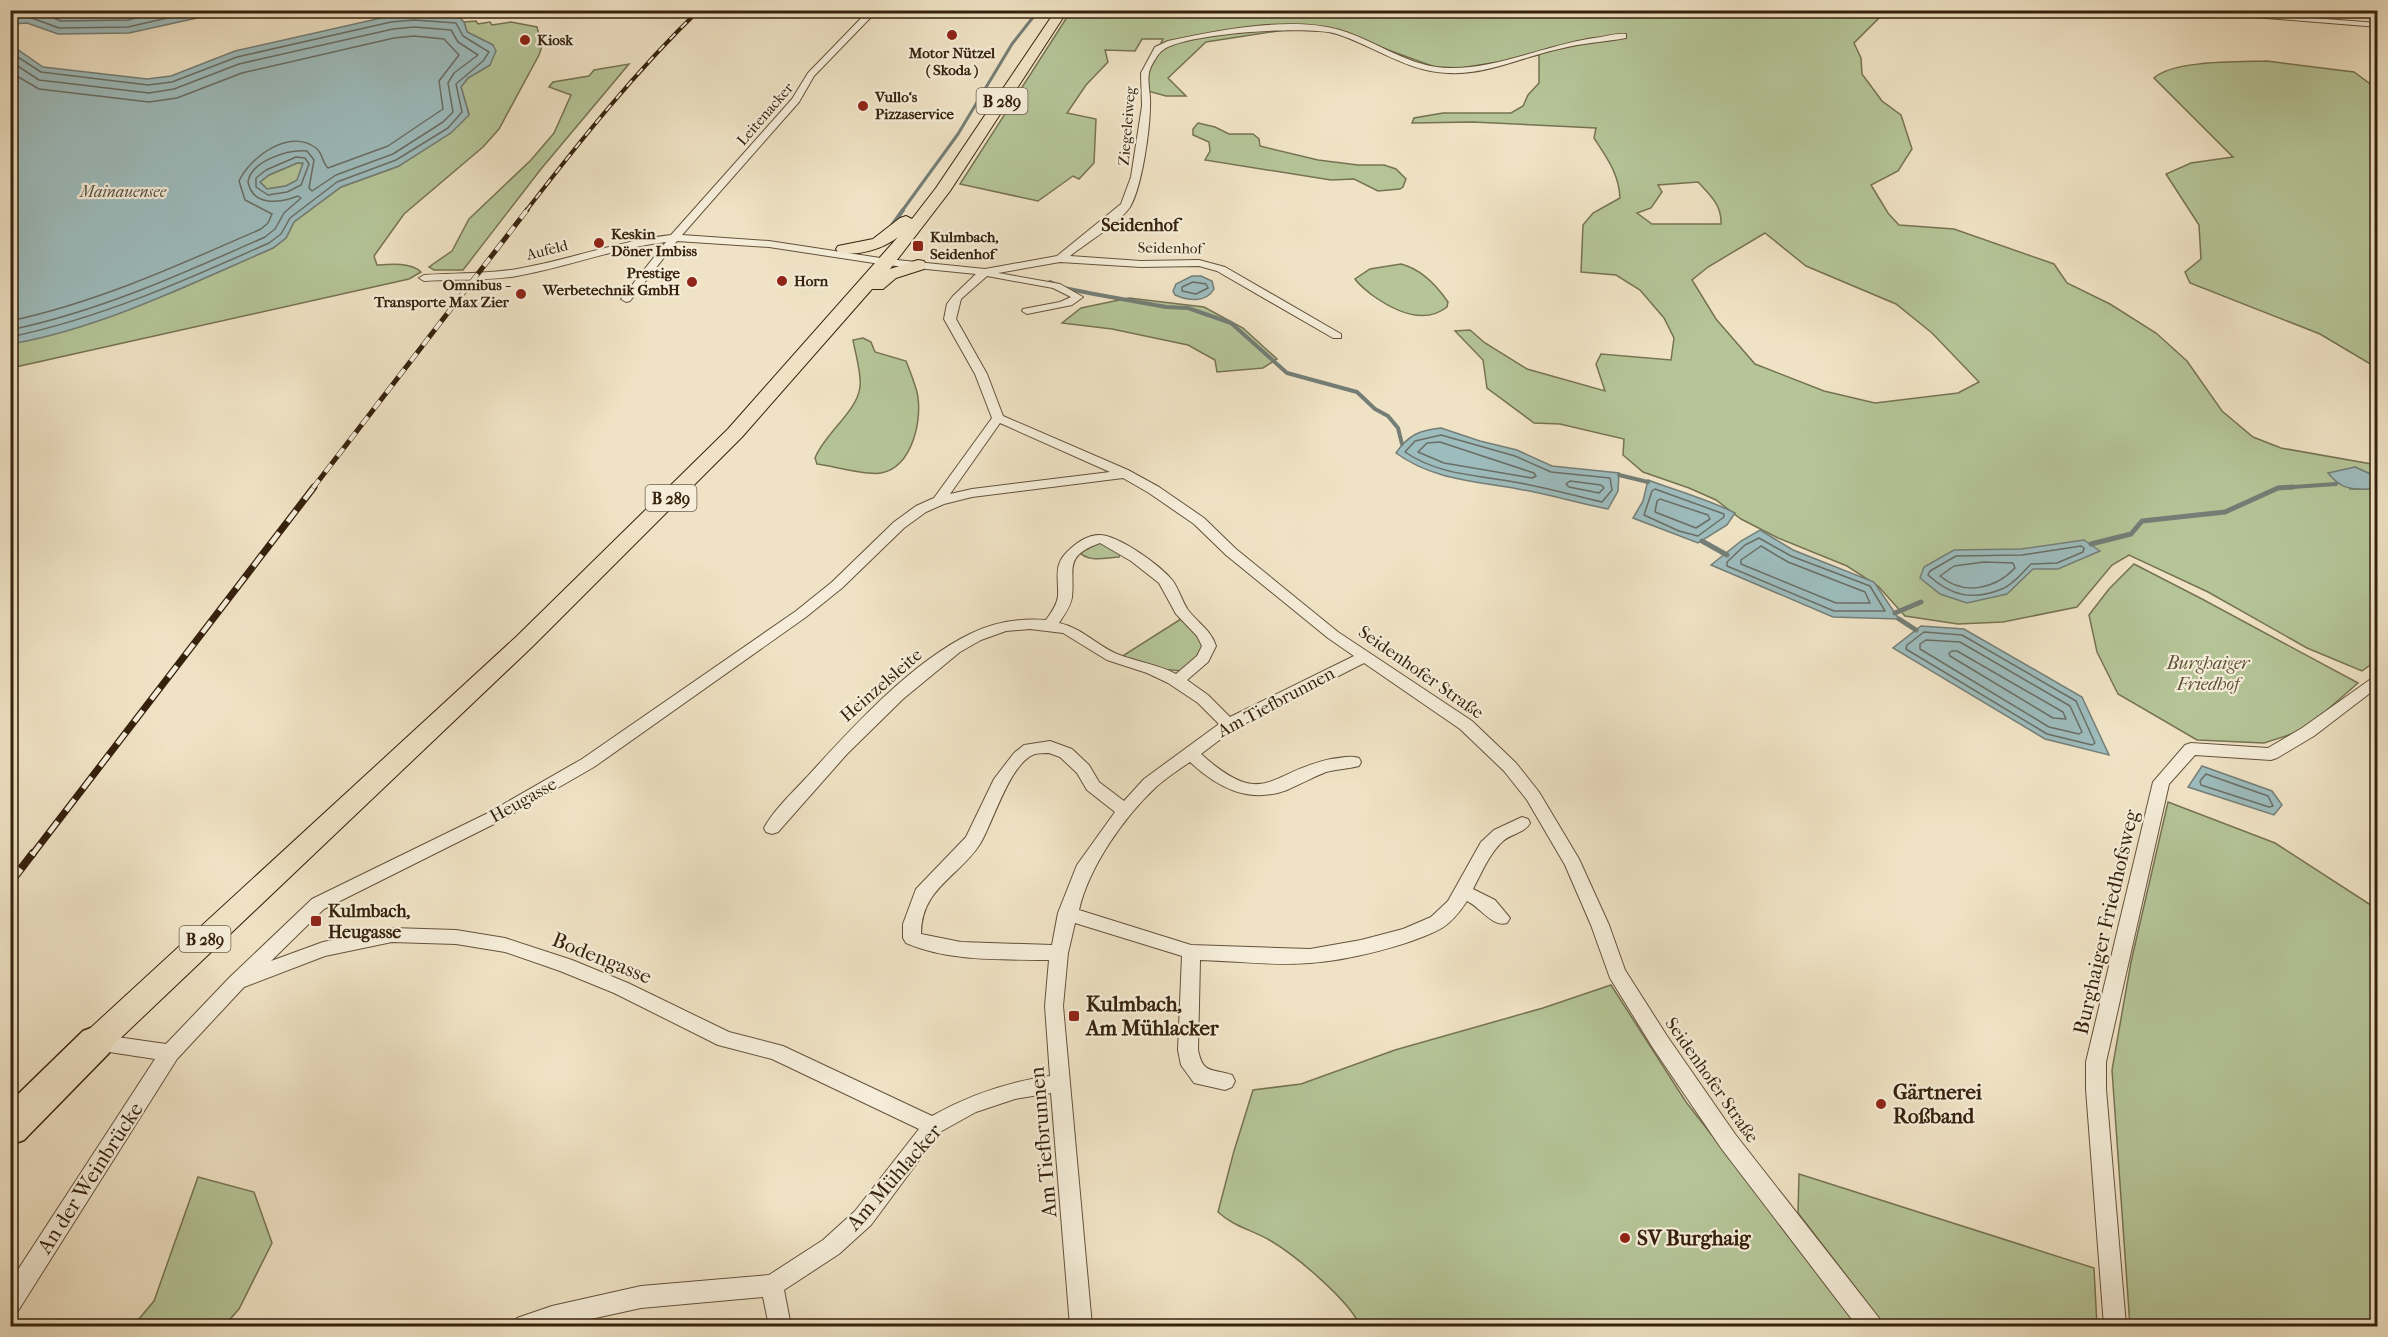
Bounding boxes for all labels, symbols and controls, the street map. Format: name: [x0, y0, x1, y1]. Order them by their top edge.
marker: Motor Nützel ( Skoda ): [945, 28, 959, 42]
place label: Kiosk: [537, 31, 574, 49]
marker: Kiosk: [518, 33, 532, 47]
place label: Motor Nützel ( Skoda ): [908, 44, 996, 79]
street label: Leitenacker: [733, 79, 798, 149]
street label: Ziegeleiweg: [1115, 85, 1140, 166]
place label: Vullo‘s Pizzaservice: [874, 88, 954, 123]
road number: B 289: [976, 88, 1028, 114]
marker: Vullo‘s Pizzaservice: [856, 99, 870, 113]
water label: Mainauensee: [79, 182, 167, 201]
district label: Seidenhof: [1101, 215, 1183, 236]
place label: Keskin Döner Imbiss: [611, 225, 698, 260]
place label: Kulmbach, Seidenhof: [930, 228, 999, 263]
street label: Aufeld: [523, 236, 571, 264]
marker: Keskin Döner Imbiss: [592, 236, 606, 250]
street label: Seidenhof: [1138, 238, 1205, 258]
marker: Kulmbach, Seidenhof: [911, 239, 925, 253]
place label: Prestige Werbetechnik GmbH: [542, 264, 681, 299]
place label: Horn: [794, 272, 829, 290]
marker: Horn: [775, 274, 789, 288]
marker: Prestige Werbetechnik GmbH: [685, 275, 699, 289]
place label: Omnibus - Transporte Max Zier: [373, 276, 511, 311]
marker: Omnibus - Transporte Max Zier: [514, 287, 528, 301]
road number: B 289: [646, 485, 696, 511]
street label: Seidenhofer Straße: [1354, 621, 1487, 724]
street label: Heinzelsleite: [836, 644, 927, 727]
park label: Burghaiger Friedhof: [2166, 653, 2251, 695]
street label: Am Tiefbrunnen: [1213, 662, 1339, 743]
street label: Heugasse: [486, 773, 560, 827]
street label: Burghaiger Friedhofsweg: [2068, 807, 2144, 1037]
place label: Kulmbach, Heugasse: [328, 901, 410, 943]
marker: Kulmbach, Heugasse: [309, 914, 323, 928]
road number: B 289: [180, 926, 230, 952]
street label: Bodengasse: [549, 927, 655, 989]
place label: Kulmbach, Am Mühlacker: [1084, 992, 1220, 1040]
marker: Kulmbach, Am Mühlacker: [1067, 1009, 1081, 1023]
street label: Seidenhofer Straße: [1661, 1014, 1763, 1147]
street label: Am Tiefbrunnen: [1024, 1066, 1062, 1219]
place label: Gärtnerei Roßband: [1893, 1080, 1983, 1128]
marker: Gärtnerei Roßband: [1874, 1097, 1888, 1111]
street label: An der Weinbrücke: [32, 1098, 148, 1259]
street label: Am Mühlacker: [841, 1119, 947, 1236]
place label: SV Burghaig: [1637, 1226, 1751, 1250]
marker: SV Burghaig: [1618, 1231, 1632, 1245]

